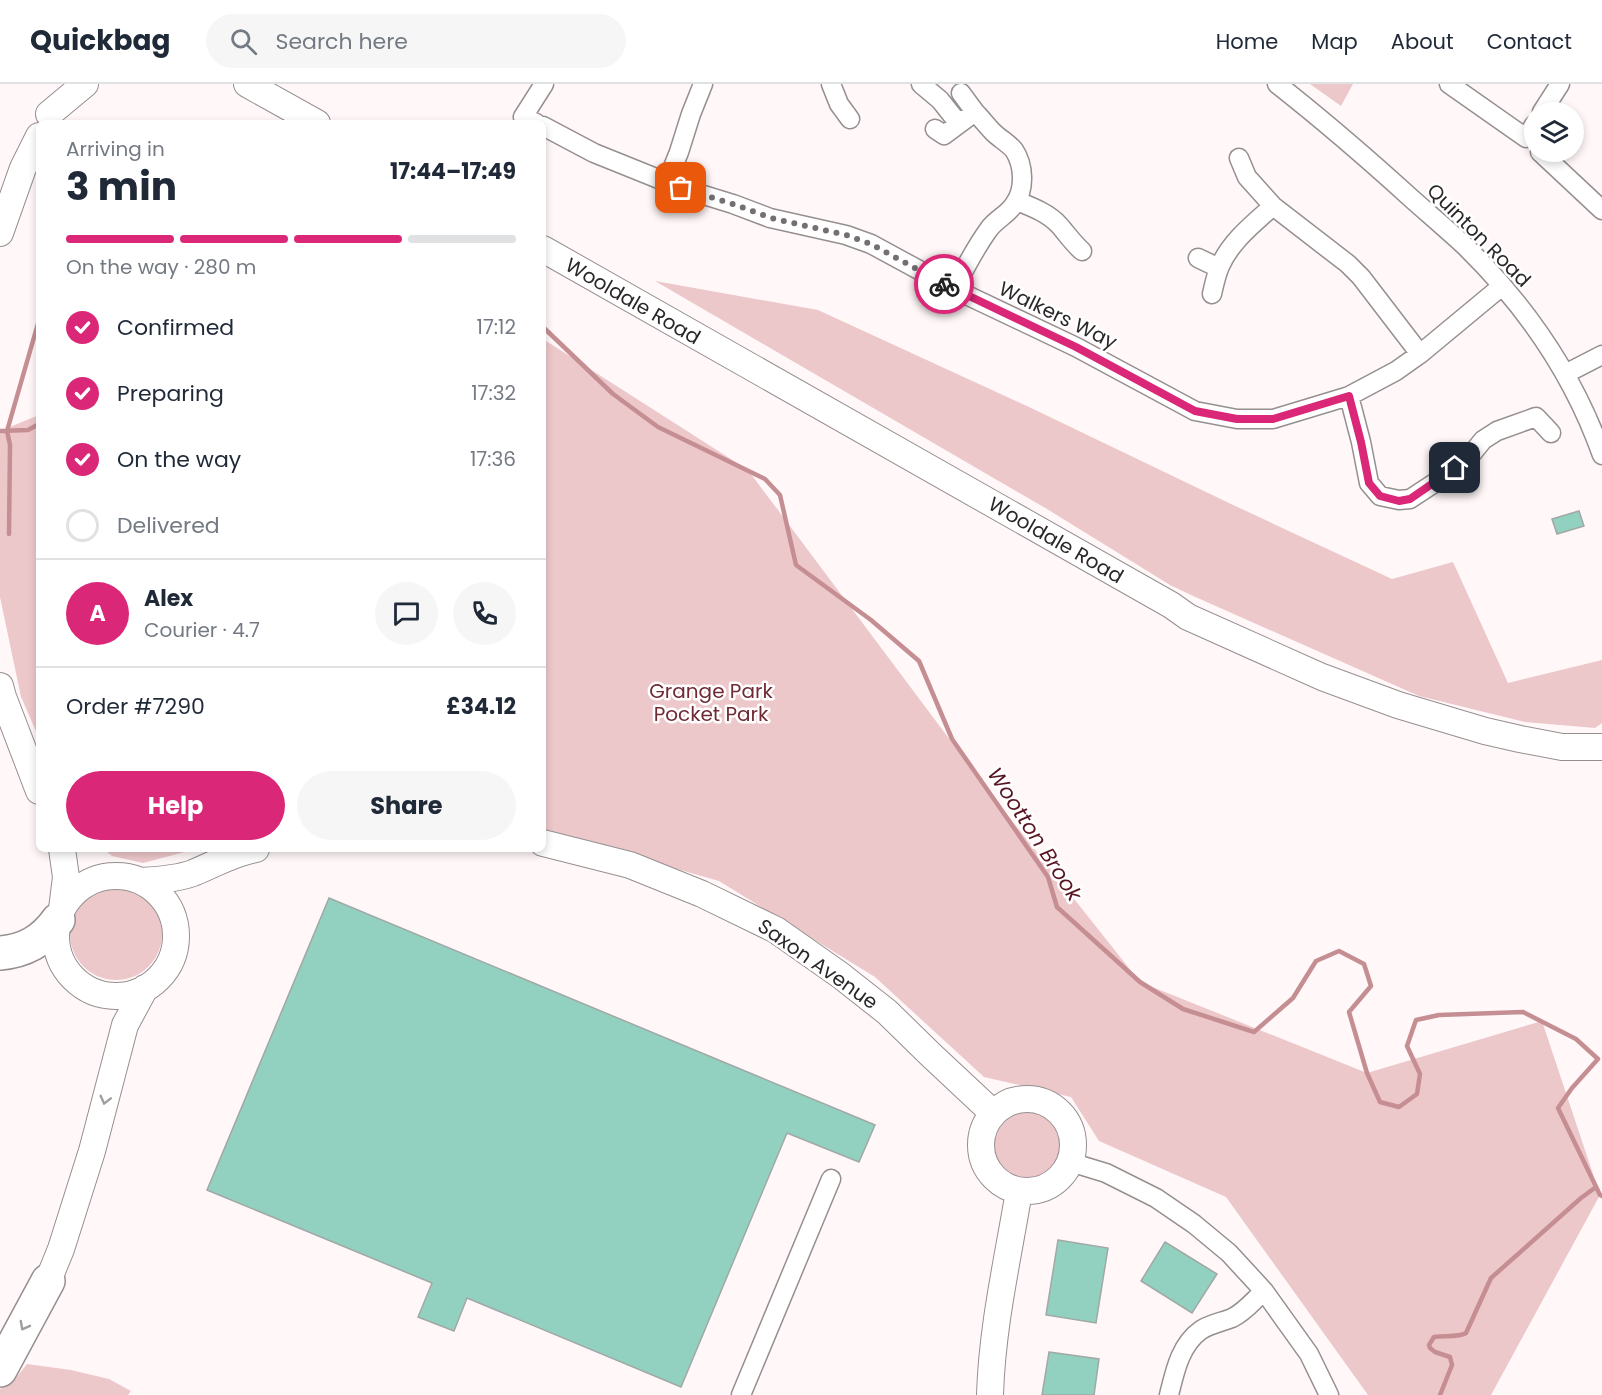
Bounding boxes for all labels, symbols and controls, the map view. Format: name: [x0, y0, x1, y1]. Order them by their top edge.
search box: [206, 14, 626, 68]
text: Quickbag: [30, 21, 170, 60]
icon: search: [227, 25, 260, 58]
text: Search here: [275, 26, 408, 57]
text: Home: [1216, 27, 1278, 56]
text: Map: [1311, 27, 1358, 56]
text: About: [1391, 27, 1454, 56]
text: Contact: [1487, 27, 1572, 56]
map controls: [1524, 102, 1584, 162]
button: layers: [1524, 102, 1584, 162]
text: Arriving in: [66, 135, 165, 163]
text: 17:44–17:49: [390, 156, 516, 187]
text: 3 min: [66, 159, 177, 214]
pin: [655, 162, 706, 213]
icon: bag: [664, 171, 697, 204]
street label: Quinton Road: [1421, 177, 1537, 293]
street label: Wooldale Road: [560, 251, 706, 351]
text: On the way · 280 m: [66, 253, 256, 281]
courier: [914, 254, 974, 314]
icon: bike: [928, 268, 961, 301]
street label: Walkers Way: [994, 274, 1122, 356]
icon: check: [66, 311, 99, 344]
text: Confirmed: [117, 312, 234, 343]
text: 17:12: [477, 313, 516, 341]
icon: check: [66, 377, 99, 410]
text: Preparing: [117, 378, 224, 409]
text: 17:32: [471, 379, 516, 407]
pin: [1429, 442, 1480, 493]
icon: check: [66, 443, 99, 476]
text: On the way: [117, 444, 241, 475]
text: 17:36: [470, 445, 516, 473]
icon: home: [1438, 451, 1471, 484]
street label: Wooldale Road: [983, 490, 1129, 590]
text: Delivered: [117, 510, 220, 541]
button: chat: [375, 582, 438, 645]
button: phone: [453, 582, 516, 645]
text: Alex: [144, 583, 193, 614]
text: A: [89, 598, 106, 629]
text: Courier · 4.7: [144, 616, 260, 644]
park label: Grange Park Pocket Park: [649, 677, 773, 728]
text: Order #7290: [66, 691, 205, 722]
text: £34.12: [446, 691, 516, 722]
water label: Wootton Brook: [981, 761, 1090, 908]
button: Help: [66, 771, 285, 840]
button: Share: [297, 771, 516, 840]
street label: Saxon Avenue: [752, 912, 884, 1016]
one-way arrow: [100, 1095, 113, 1105]
one-way arrow: [20, 1319, 31, 1330]

